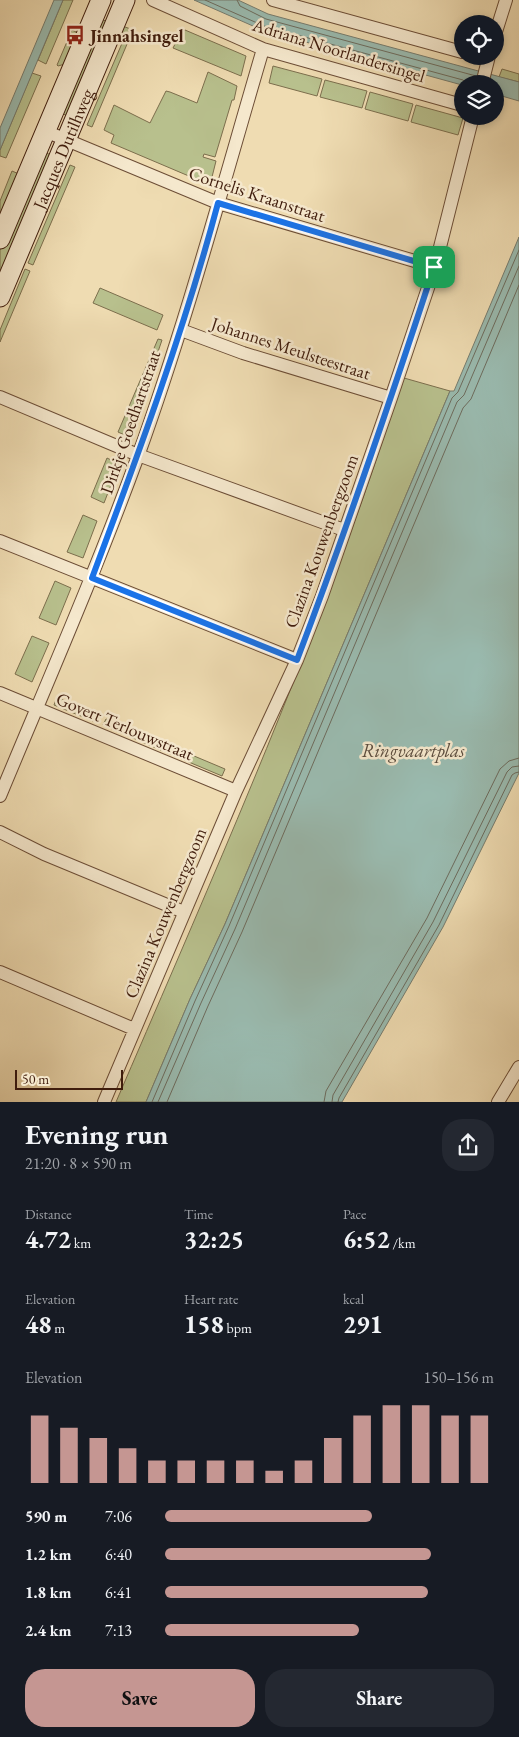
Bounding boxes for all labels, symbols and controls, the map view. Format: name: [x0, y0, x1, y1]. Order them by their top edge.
street label: Adriana Noorlandersingel: [249, 12, 428, 87]
map controls: [454, 15, 504, 125]
button: locate: [454, 15, 504, 65]
bus stop icon: Jinnahsingel: [64, 24, 86, 46]
place label: Jinnahsingel: [88, 24, 184, 47]
button: layers: [454, 75, 504, 125]
street label: Jacques Dutilhweg: [26, 85, 98, 214]
street label: Cornelis Kraanstraat: [186, 161, 328, 227]
pin: [413, 246, 455, 288]
icon: arrive: [420, 253, 448, 281]
street label: Johannes Meulsteestraat: [207, 311, 374, 385]
street label: Dirkje Goedhartstraat: [95, 347, 166, 497]
street label: Clazina Kouwenbergzoom: [279, 451, 363, 631]
street label: Govert Terlouwstraat: [53, 687, 198, 765]
water label: Ringvaartplas: [361, 738, 465, 763]
street label: Clazina Kouwenbergzoom: [119, 824, 211, 1002]
scale bar: [15, 1067, 122, 1090]
text: 50 m: [22, 1070, 49, 1088]
text: Evening run: [25, 1116, 168, 1152]
button: share: [442, 1119, 494, 1171]
text: 21:20 · 8 × 590 m: [25, 1153, 132, 1174]
text: Distance: [25, 1205, 72, 1223]
text: Time: [184, 1205, 213, 1223]
text: Pace: [343, 1205, 367, 1223]
text: 4.72: [25, 1223, 71, 1255]
text: 32:25: [184, 1223, 244, 1255]
text: 6:52: [343, 1223, 390, 1255]
text: km: [71, 1234, 91, 1252]
text: /km: [390, 1234, 416, 1252]
text: Elevation: [25, 1290, 75, 1308]
text: Heart rate: [184, 1290, 238, 1308]
text: kcal: [343, 1290, 364, 1308]
text: 48: [25, 1308, 51, 1340]
text: 158: [184, 1308, 224, 1340]
text: 291: [343, 1308, 383, 1340]
text: m: [51, 1319, 65, 1337]
text: bpm: [224, 1319, 252, 1337]
text: Elevation: [25, 1367, 83, 1388]
text: 150–156 m: [423, 1367, 494, 1388]
text: 590 m: [25, 1506, 67, 1527]
text: 7:06: [105, 1506, 132, 1527]
text: 1.2 km: [25, 1544, 71, 1565]
text: 6:40: [105, 1544, 132, 1565]
text: 1.8 km: [25, 1582, 71, 1603]
text: 6:41: [105, 1582, 132, 1603]
text: 2.4 km: [25, 1620, 71, 1641]
text: 7:13: [105, 1620, 132, 1641]
button: Save: [25, 1669, 255, 1727]
button: Share: [265, 1669, 494, 1727]

